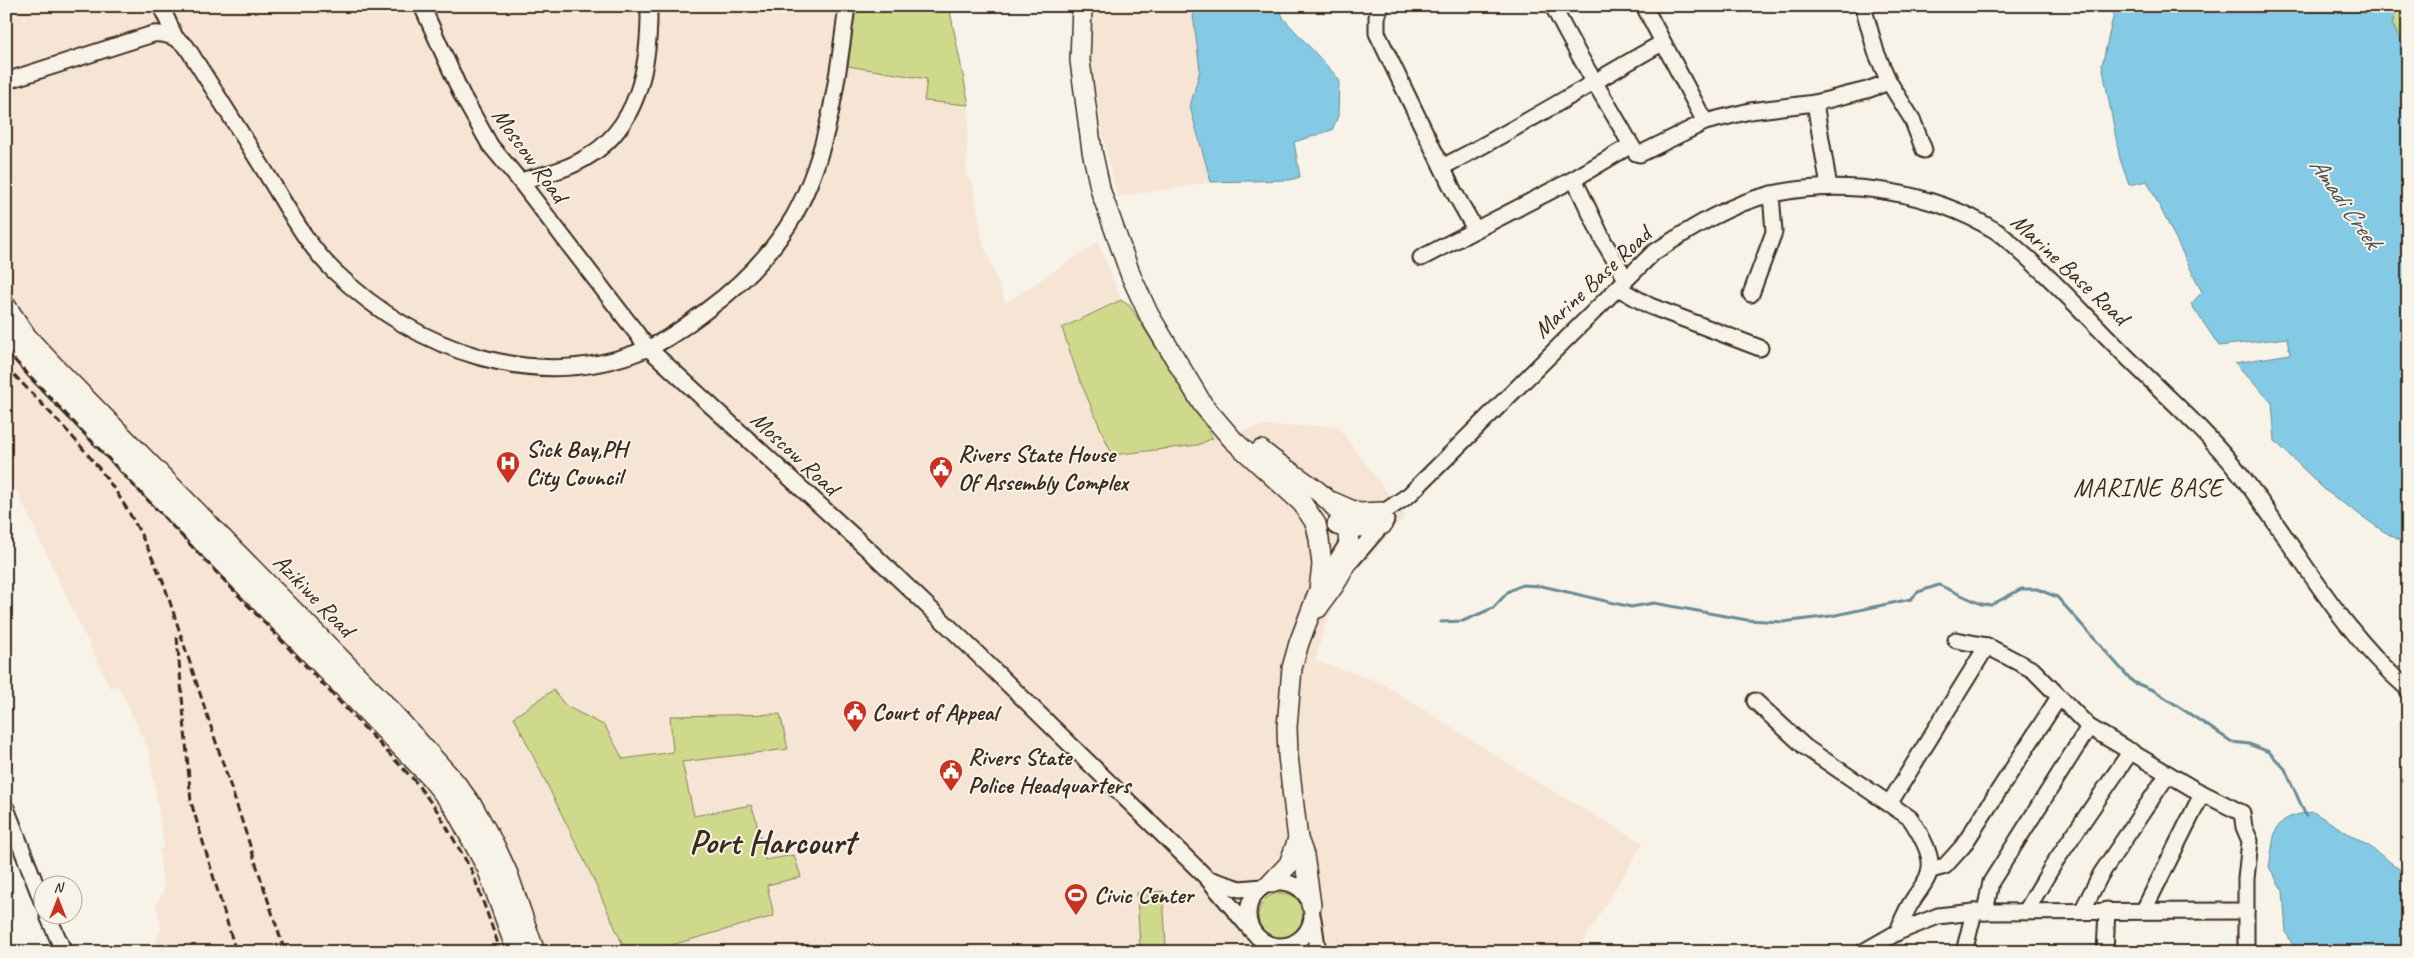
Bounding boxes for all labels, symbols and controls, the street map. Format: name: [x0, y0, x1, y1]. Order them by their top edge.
street label: Moscow Road: [486, 102, 577, 211]
water label: Amadi Creek: [2302, 151, 2391, 258]
street label: Marine Base Road: [2005, 207, 2138, 334]
street label: Marine Base Road: [1527, 217, 1660, 344]
street label: Moscow Road: [745, 404, 848, 504]
place label: Sick Bay,PH City Council: [526, 434, 631, 492]
place label: Rivers State House Of Assembly Complex: [958, 439, 1130, 497]
hospital icon: Sick Bay,PH City Council: [495, 450, 521, 484]
public building icon: Rivers State House Of Assembly Complex: [928, 455, 954, 489]
district label: MARINE BASE: [2073, 472, 2224, 504]
street label: Azikiwe Road: [267, 547, 363, 645]
place label: Court of Appeal: [872, 697, 1002, 727]
public building icon: Court of Appeal: [842, 699, 868, 733]
place label: Rivers State Police Headquarters: [968, 742, 1133, 800]
public building icon: Rivers State Police Headquarters: [938, 758, 964, 792]
district label: Port Harcourt: [689, 820, 859, 863]
north arrow: [32, 876, 82, 926]
text: N: [54, 879, 65, 896]
place label: Civic Center: [1094, 880, 1195, 910]
sports icon: Civic Center: [1063, 882, 1089, 916]

